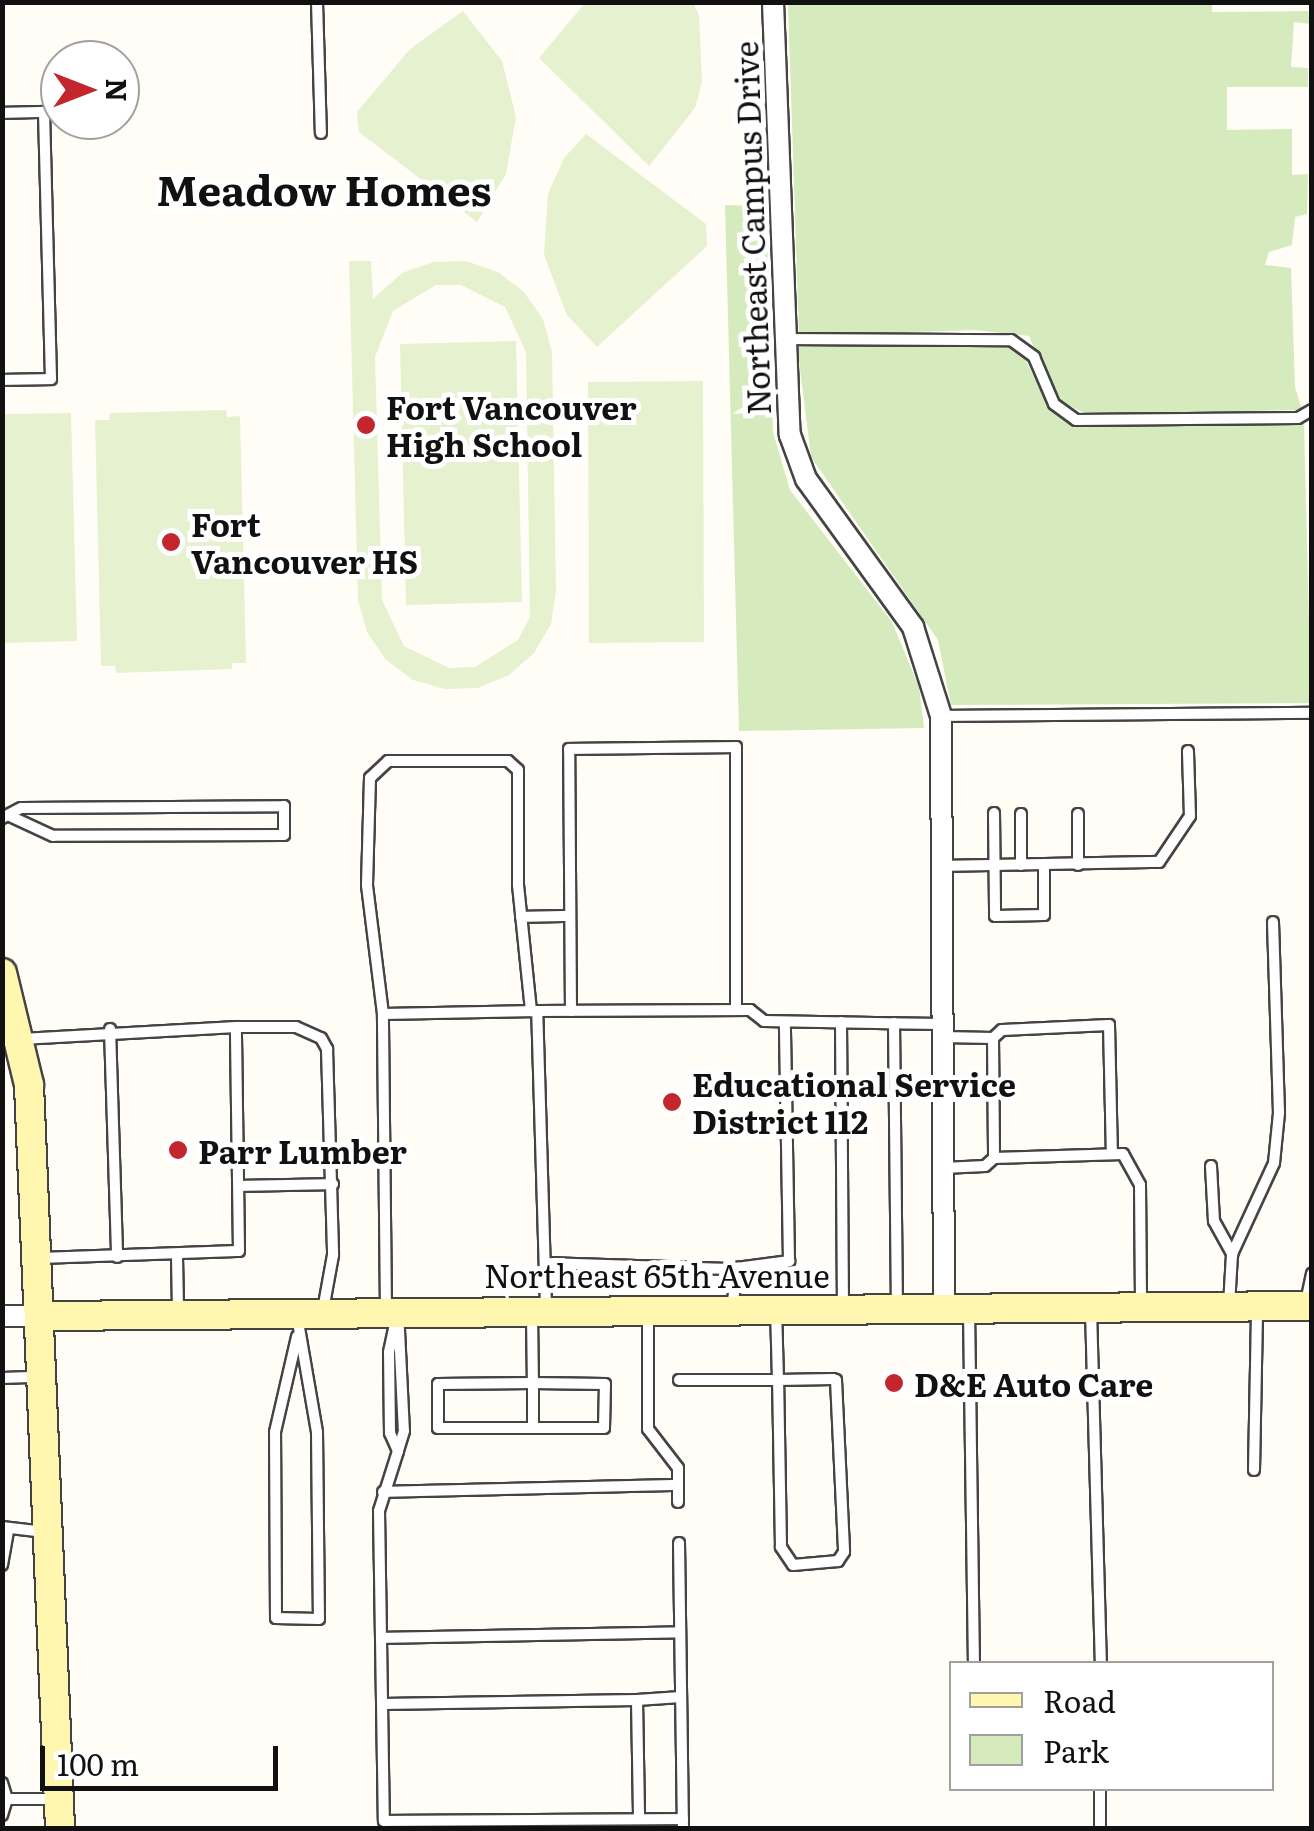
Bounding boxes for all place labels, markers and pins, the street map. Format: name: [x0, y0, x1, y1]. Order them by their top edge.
place label: Fort Vancouver High School: [386, 388, 636, 463]
marker: Fort Vancouver High School: [355, 414, 377, 436]
place label: Fort Vancouver HS: [191, 505, 418, 580]
marker: Fort Vancouver HS: [160, 531, 182, 553]
place label: Educational Service District 112: [692, 1065, 1016, 1140]
marker: Educational Service District 112: [661, 1091, 683, 1113]
place label: Parr Lumber: [198, 1131, 407, 1169]
marker: Parr Lumber: [167, 1139, 189, 1161]
place label: D&E Auto Care: [914, 1364, 1153, 1402]
marker: D&E Auto Care: [883, 1372, 905, 1394]

